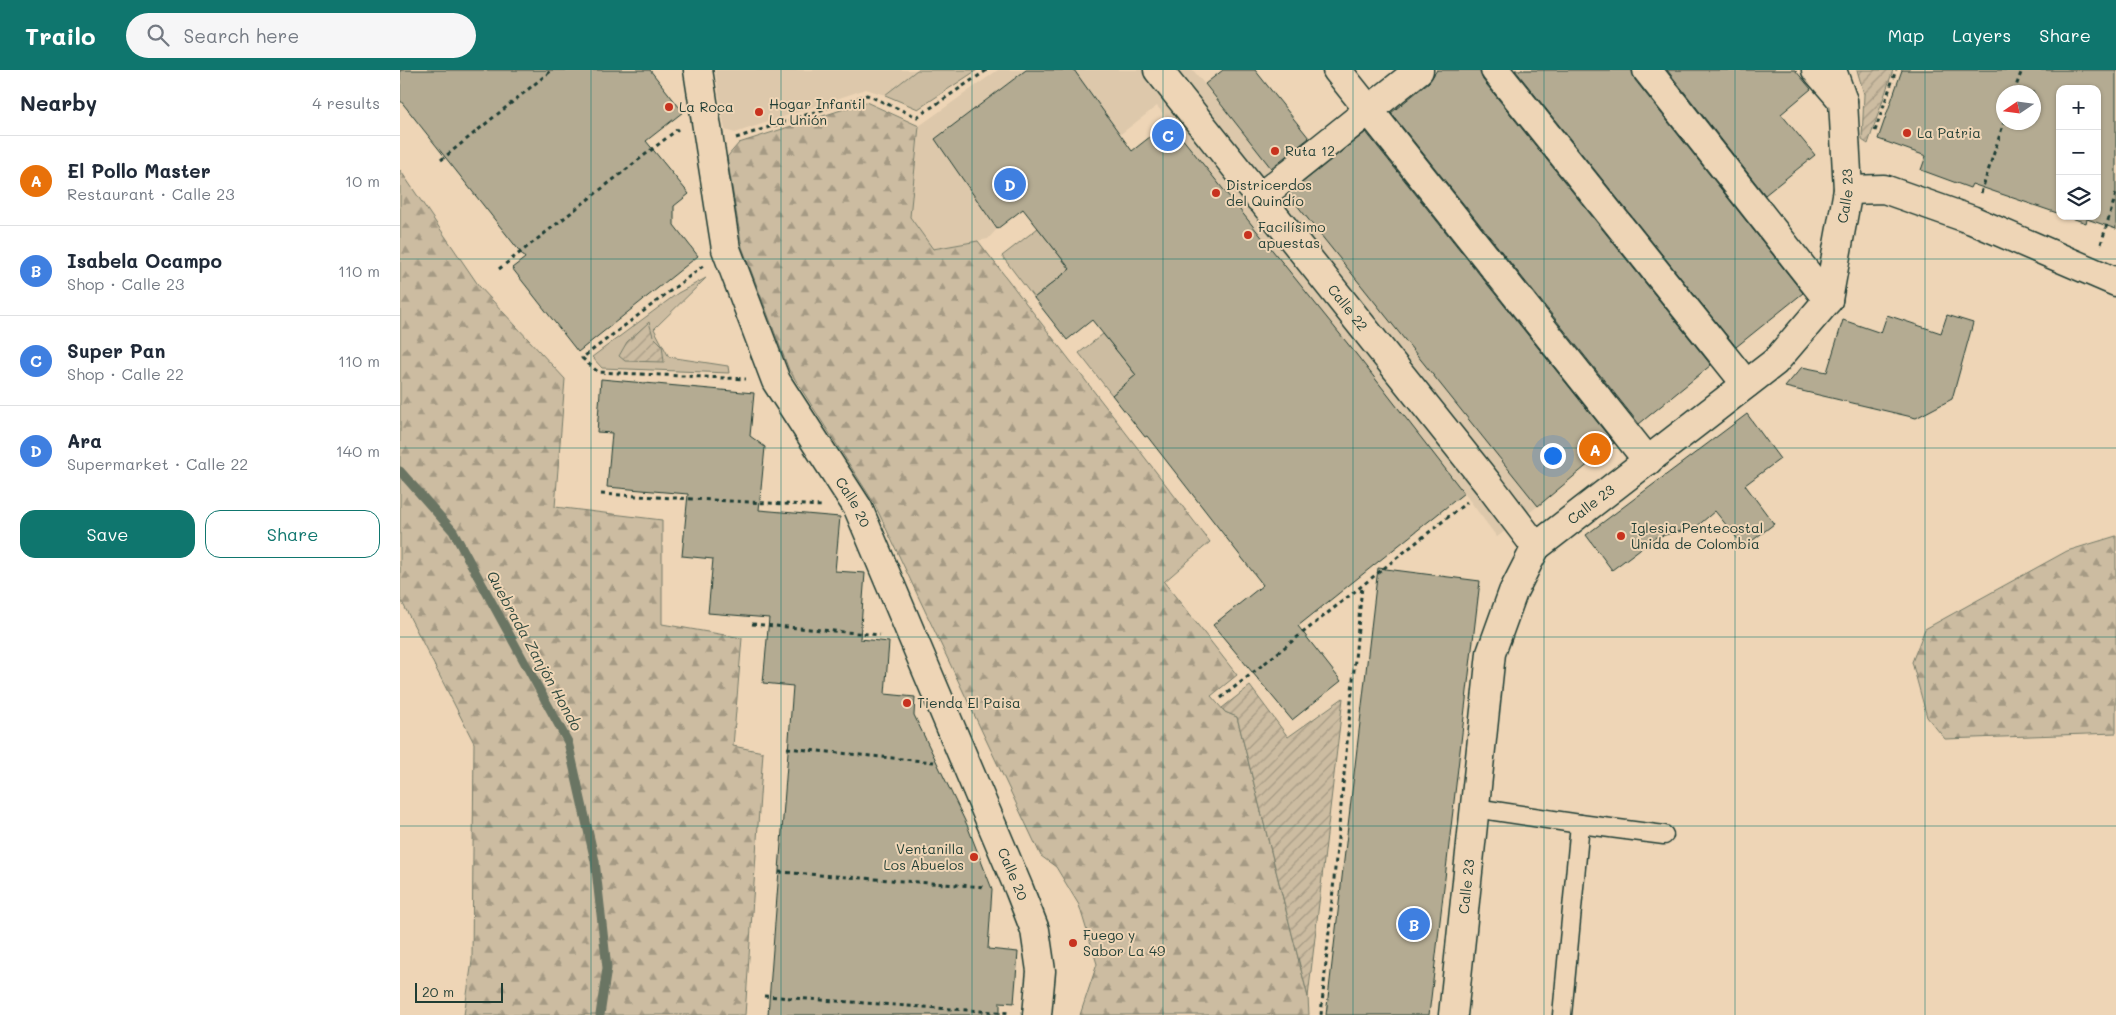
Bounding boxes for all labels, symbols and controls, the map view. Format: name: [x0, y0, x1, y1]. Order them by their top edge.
search box: [126, 13, 476, 58]
text: Trailo: [25, 20, 96, 51]
icon: search: [144, 21, 172, 49]
text: Search here: [184, 23, 299, 48]
text: Map: [1888, 23, 1924, 47]
text: Layers: [1952, 23, 2011, 47]
text: Share: [2039, 23, 2091, 47]
north arrow: [1996, 85, 2041, 130]
map controls: [2056, 85, 2101, 220]
button: +: [2056, 85, 2101, 130]
text: Nearby: [20, 89, 97, 116]
text: 4 results: [312, 92, 380, 113]
place label: Hogar Infantil La Unión: [769, 94, 865, 129]
place label: La Roca: [679, 97, 734, 116]
marker: La Roca: [663, 101, 675, 113]
marker: Hogar Infantil La Unión: [753, 106, 765, 118]
pin: C: [1152, 116, 1184, 154]
place label: La Patria: [1917, 123, 1981, 142]
marker: La Patria: [1901, 127, 1913, 139]
button: −: [2056, 130, 2101, 175]
place label: Ruta 12: [1285, 141, 1335, 160]
marker: Ruta 12: [1269, 145, 1281, 157]
text: El Pollo Master: [67, 158, 211, 183]
pin: D: [994, 165, 1026, 203]
street label: Calle 23: [1832, 168, 1857, 225]
text: A: [30, 170, 42, 191]
text: 10 m: [345, 170, 380, 191]
place label: Districerdos del Quindío: [1226, 175, 1312, 210]
button: layers: [2056, 175, 2101, 220]
text: Restaurant · Calle 23: [67, 183, 235, 204]
marker: Districerdos del Quindío: [1210, 187, 1222, 199]
place label: Facilísimo apuestas: [1258, 217, 1326, 252]
marker: Facilísimo apuestas: [1242, 229, 1254, 241]
text: Isabela Ocampo: [67, 248, 222, 273]
text: B: [31, 260, 41, 281]
text: 110 m: [338, 260, 380, 281]
text: Shop · Calle 23: [67, 273, 184, 294]
street label: Calle 22: [1324, 280, 1372, 335]
text: Super Pan: [67, 338, 165, 363]
text: C: [30, 350, 42, 371]
text: 110 m: [338, 350, 380, 371]
text: Shop · Calle 22: [67, 363, 184, 384]
text: Ara: [67, 428, 102, 453]
pin: A: [1579, 430, 1611, 468]
text: D: [30, 440, 42, 461]
text: 140 m: [336, 440, 380, 461]
your location: [1540, 443, 1566, 469]
text: Supermarket · Calle 22: [67, 453, 248, 474]
street label: Calle 20: [831, 473, 875, 530]
street label: Calle 23: [1563, 480, 1618, 528]
button: Save: [20, 510, 195, 558]
button: Share: [205, 510, 380, 558]
place label: Iglesia Pentecostal Unida de Colombia: [1631, 518, 1763, 553]
marker: Iglesia Pentecostal Unida de Colombia: [1615, 530, 1627, 542]
water label: Quebrada Zanjón Hondo: [482, 567, 587, 734]
place label: Tienda El Paisa: [917, 693, 1021, 712]
marker: Tienda El Paisa: [901, 697, 913, 709]
place label: Ventanilla Los Abuelos: [884, 839, 964, 874]
street label: Calle 20: [994, 845, 1033, 903]
marker: Ventanilla Los Abuelos: [968, 851, 980, 863]
street label: Calle 23: [1454, 858, 1478, 915]
pin: B: [1398, 905, 1430, 943]
place label: Fuego y Sabor La 49: [1083, 925, 1165, 960]
marker: Fuego y Sabor La 49: [1067, 937, 1079, 949]
scale bar: [415, 980, 502, 1003]
text: 20 m: [422, 982, 454, 1001]

